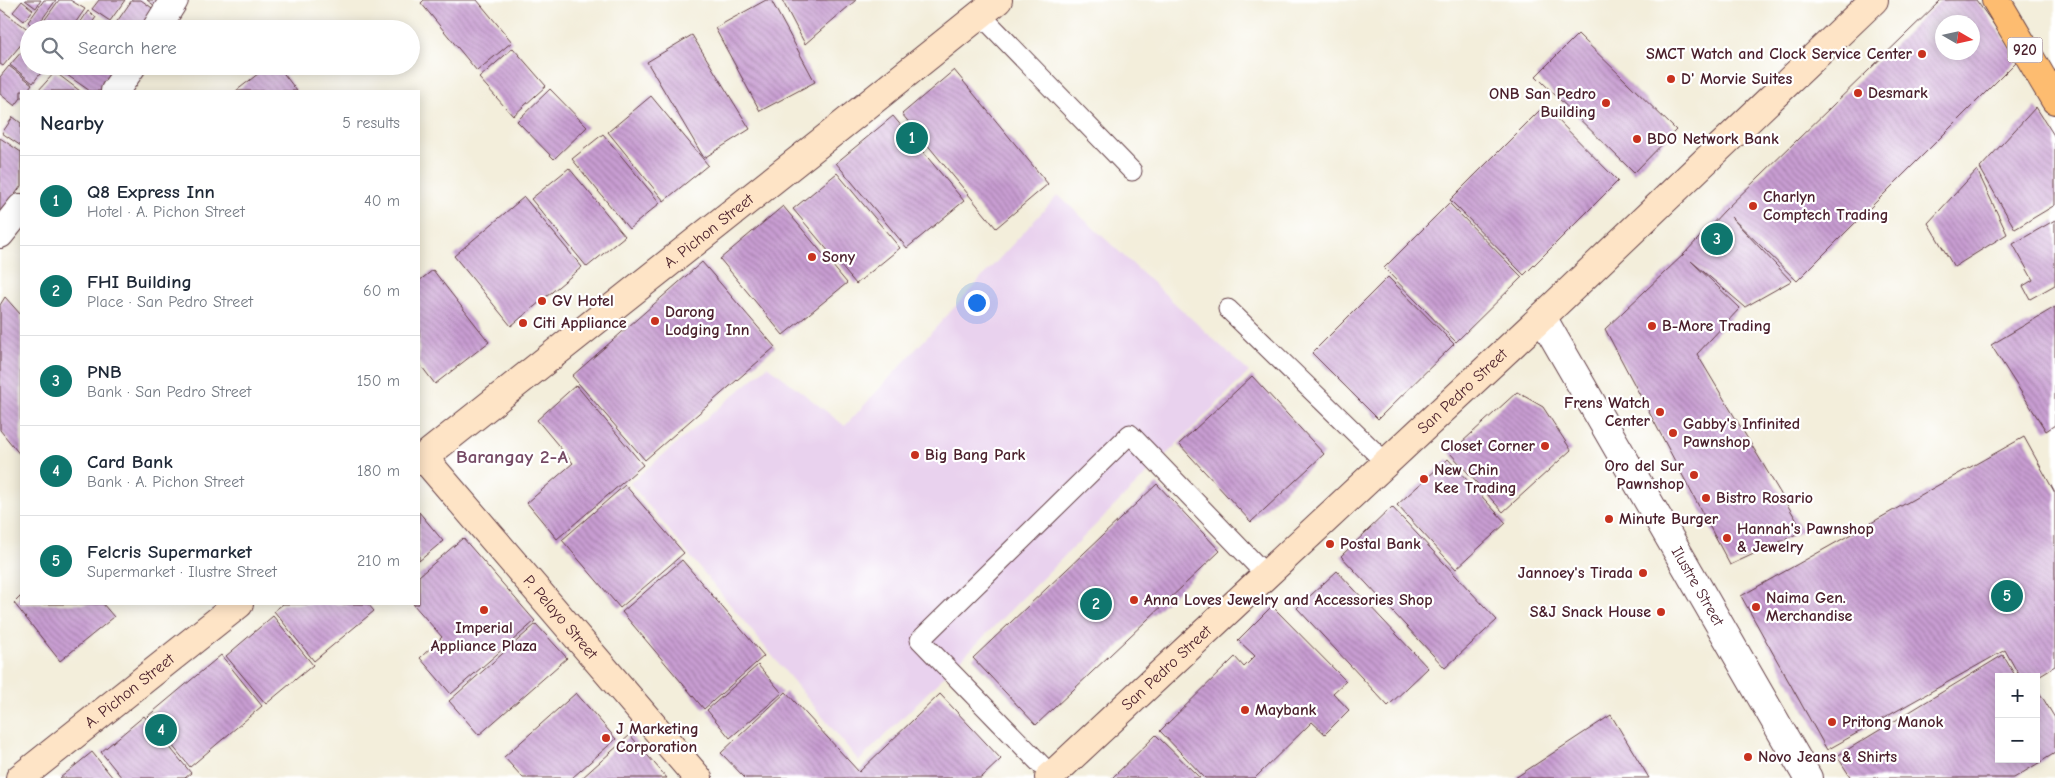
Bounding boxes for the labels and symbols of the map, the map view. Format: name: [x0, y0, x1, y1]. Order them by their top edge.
north arrow: [1935, 15, 1980, 60]
road number: 920: [2008, 38, 2042, 62]
place label: SMCT Watch and Clock Service Center: [1646, 45, 1913, 63]
marker: SMCT Watch and Clock Service Center: [1916, 48, 1928, 60]
place label: D' Morvie Suites: [1681, 70, 1792, 88]
marker: D' Morvie Suites: [1665, 73, 1677, 85]
place label: Desmark: [1868, 84, 1928, 102]
place label: ONB San Pedro Building: [1489, 85, 1596, 121]
marker: Desmark: [1852, 87, 1864, 99]
marker: ONB San Pedro Building: [1600, 97, 1612, 109]
pin: 1: [896, 119, 928, 157]
place label: BDO Network Bank: [1647, 130, 1779, 148]
marker: BDO Network Bank: [1631, 133, 1643, 145]
place label: Charlyn Comptech Trading: [1763, 188, 1888, 224]
street label: A. Pichon Street: [661, 190, 757, 272]
marker: Charlyn Comptech Trading: [1747, 200, 1759, 212]
pin: 3: [1701, 220, 1733, 258]
place label: Sony: [822, 248, 856, 266]
marker: Sony: [806, 251, 818, 263]
your location: [964, 290, 990, 316]
place label: GV Hotel: [552, 292, 614, 310]
marker: GV Hotel: [536, 295, 548, 307]
place label: Darong Lodging Inn: [665, 303, 750, 339]
place label: Citi Appliance: [533, 314, 627, 332]
marker: Darong Lodging Inn: [649, 315, 661, 327]
marker: Citi Appliance: [517, 317, 529, 329]
place label: B-More Trading: [1662, 317, 1771, 335]
marker: B-More Trading: [1646, 320, 1658, 332]
street label: San Pedro Street: [1414, 345, 1511, 438]
place label: Frens Watch Center: [1564, 394, 1651, 430]
marker: Frens Watch Center: [1654, 406, 1666, 418]
place label: Gabby's Infinited Pawnshop: [1683, 415, 1800, 451]
marker: Gabby's Infinited Pawnshop: [1667, 427, 1679, 439]
place label: Closet Corner: [1440, 437, 1536, 455]
marker: Closet Corner: [1539, 440, 1551, 452]
district label: Barangay 2-A: [456, 446, 568, 468]
place label: Big Bang Park: [925, 446, 1026, 464]
marker: Big Bang Park: [909, 449, 921, 461]
place label: Oro del Sur Pawnshop: [1604, 457, 1685, 493]
place label: New Chin Kee Trading: [1434, 461, 1517, 497]
marker: Oro del Sur Pawnshop: [1688, 469, 1700, 481]
marker: New Chin Kee Trading: [1418, 473, 1430, 485]
place label: Bistro Rosario: [1716, 489, 1813, 507]
marker: Bistro Rosario: [1700, 492, 1712, 504]
place label: Minute Burger: [1619, 510, 1719, 528]
marker: Minute Burger: [1603, 513, 1615, 525]
place label: Hannah's Pawnshop & Jewelry: [1737, 520, 1874, 556]
marker: Hannah's Pawnshop & Jewelry: [1721, 532, 1733, 544]
place label: Postal Bank: [1340, 535, 1421, 553]
marker: Postal Bank: [1324, 538, 1336, 550]
street label: Ilustre Street: [1667, 543, 1728, 630]
place label: Jannoey's Tirada: [1518, 564, 1633, 582]
marker: Jannoey's Tirada: [1637, 567, 1649, 579]
street label: P. Pelayo Street: [519, 572, 601, 663]
pin: 5: [1991, 577, 2023, 615]
pin: 2: [1080, 585, 1112, 623]
place label: Naima Gen. Merchandise: [1766, 589, 1853, 625]
place label: Anna Loves Jewelry and Accessories Shop: [1144, 591, 1433, 609]
marker: Anna Loves Jewelry and Accessories Shop: [1128, 594, 1140, 606]
marker: Naima Gen. Merchandise: [1750, 601, 1762, 613]
place label: S&J Snack House: [1530, 603, 1651, 621]
marker: Imperial Appliance Plaza: [478, 604, 490, 616]
marker: S&J Snack House: [1655, 606, 1667, 618]
place label: Imperial Appliance Plaza: [431, 619, 537, 655]
street label: San Pedro Street: [1118, 621, 1215, 714]
street label: A. Pichon Street: [81, 650, 178, 732]
place label: Maybank: [1255, 701, 1317, 719]
marker: Maybank: [1239, 704, 1251, 716]
pin: 4: [145, 711, 177, 749]
place label: Pritong Manok: [1842, 713, 1943, 731]
marker: Pritong Manok: [1826, 716, 1838, 728]
place label: J Marketing Corporation: [616, 720, 699, 756]
marker: J Marketing Corporation: [600, 732, 612, 744]
place label: Novo Jeans & Shirts: [1758, 748, 1897, 766]
marker: Novo Jeans & Shirts: [1742, 751, 1754, 763]

